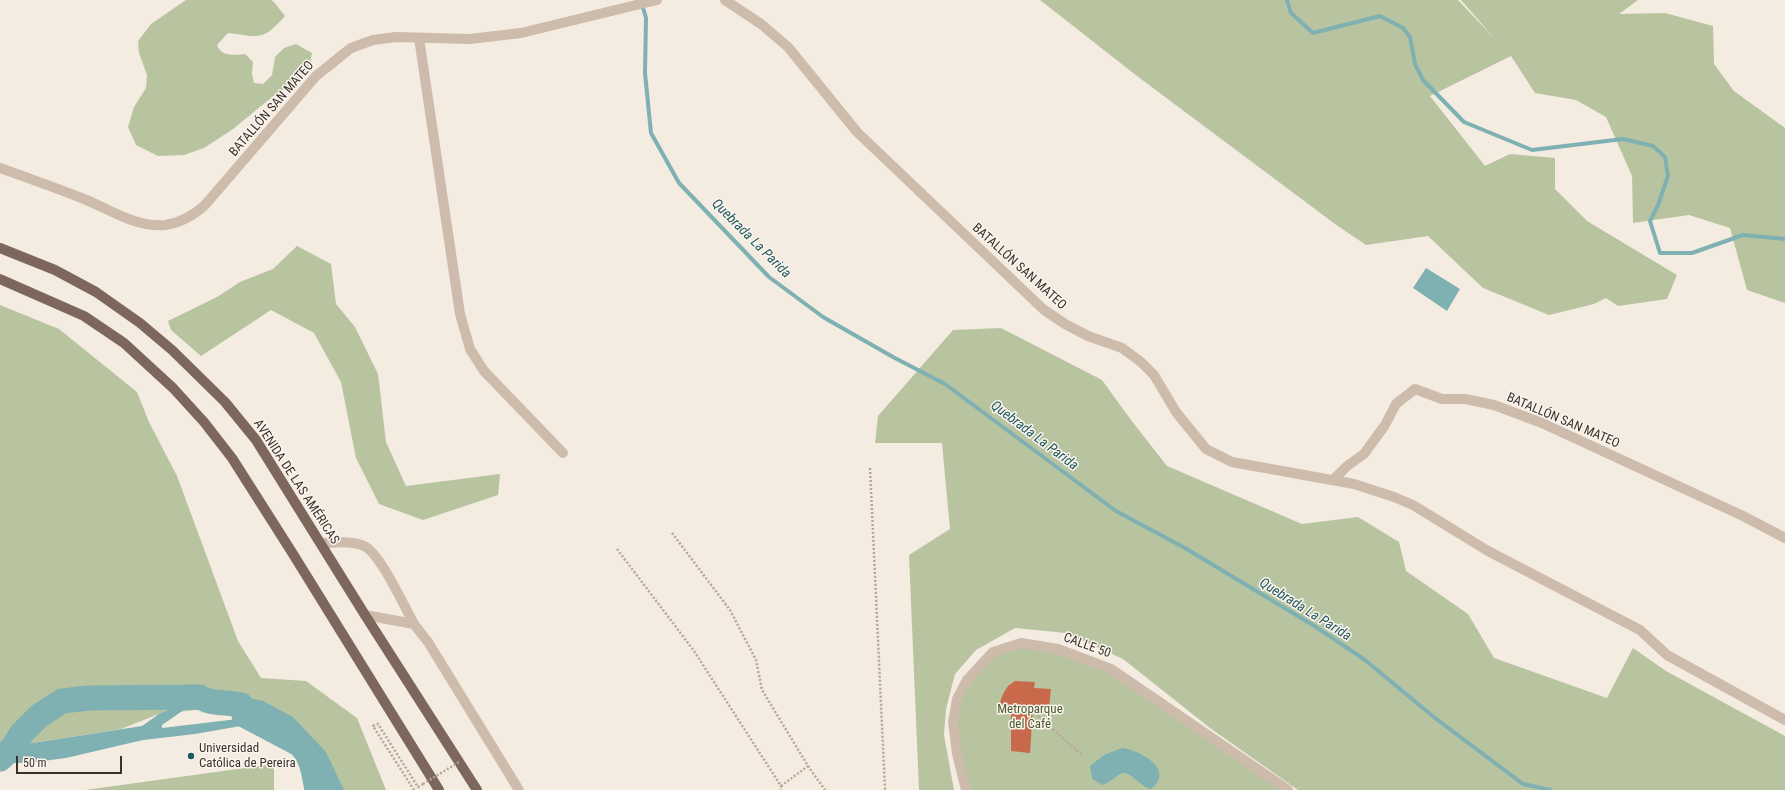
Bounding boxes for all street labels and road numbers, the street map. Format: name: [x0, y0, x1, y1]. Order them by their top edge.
street label: BATALLÓN SAN MATEO: [226, 58, 318, 160]
street label: BATALLÓN SAN MATEO: [969, 221, 1069, 313]
street label: BATALLÓN SAN MATEO: [1504, 390, 1622, 452]
street label: AVENIDA DE LAS AMÉRICAS: [250, 417, 342, 547]
street label: CALLE 50: [1061, 630, 1113, 662]

